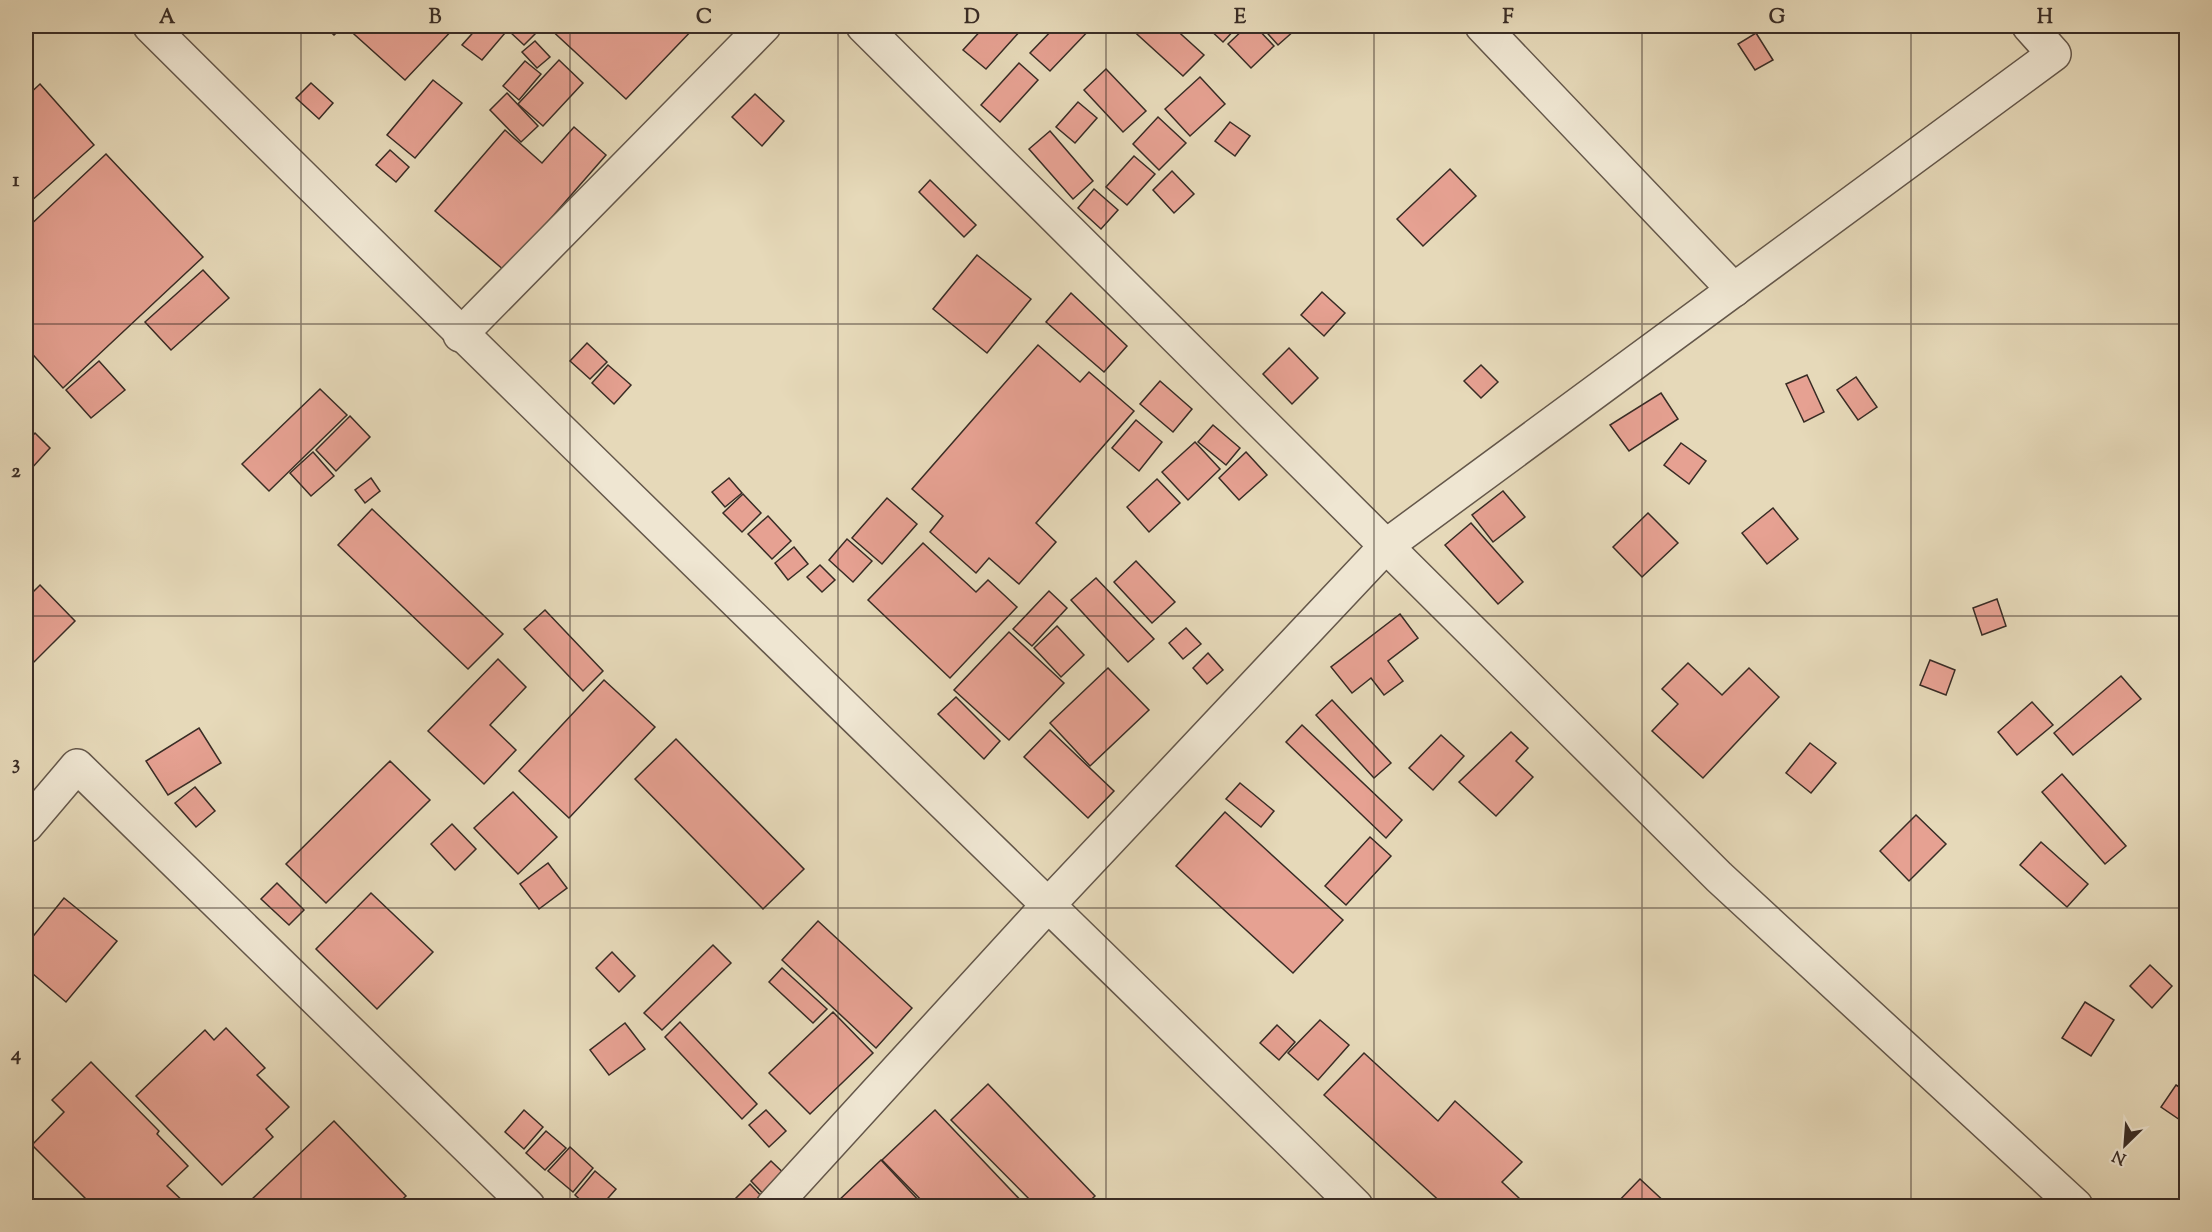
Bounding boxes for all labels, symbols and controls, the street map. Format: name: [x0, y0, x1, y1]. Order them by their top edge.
text: A: [159, 4, 176, 33]
text: B: [429, 4, 442, 33]
text: C: [696, 4, 712, 33]
text: D: [964, 4, 980, 33]
text: E: [1234, 4, 1247, 33]
text: F: [1502, 4, 1514, 33]
text: G: [1769, 4, 1786, 33]
text: H: [2037, 4, 2053, 33]
text: 1: [13, 167, 20, 196]
text: 2: [11, 458, 21, 487]
text: 3: [12, 750, 20, 779]
text: 4: [10, 1041, 21, 1070]
north arrow: [2095, 1115, 2155, 1175]
text: N: [2109, 1143, 2130, 1169]

